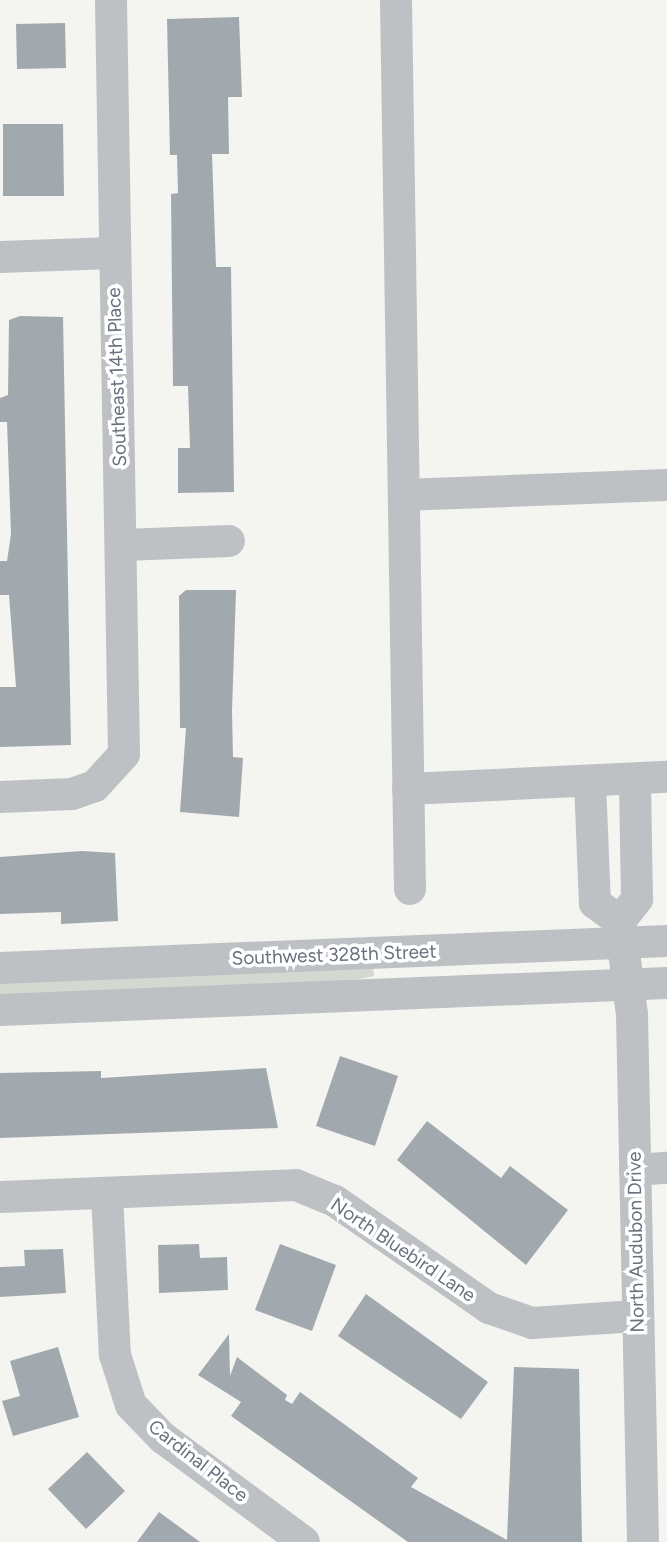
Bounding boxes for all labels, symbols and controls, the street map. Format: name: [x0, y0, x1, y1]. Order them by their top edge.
street label: Southeast 14th Place: [102, 287, 132, 467]
street label: Southwest 328th Street: [231, 940, 437, 970]
street label: North Audubon Drive: [623, 1151, 649, 1333]
street label: North Bluebird Lane: [326, 1193, 480, 1307]
street label: Cardinal Place: [144, 1415, 252, 1507]

